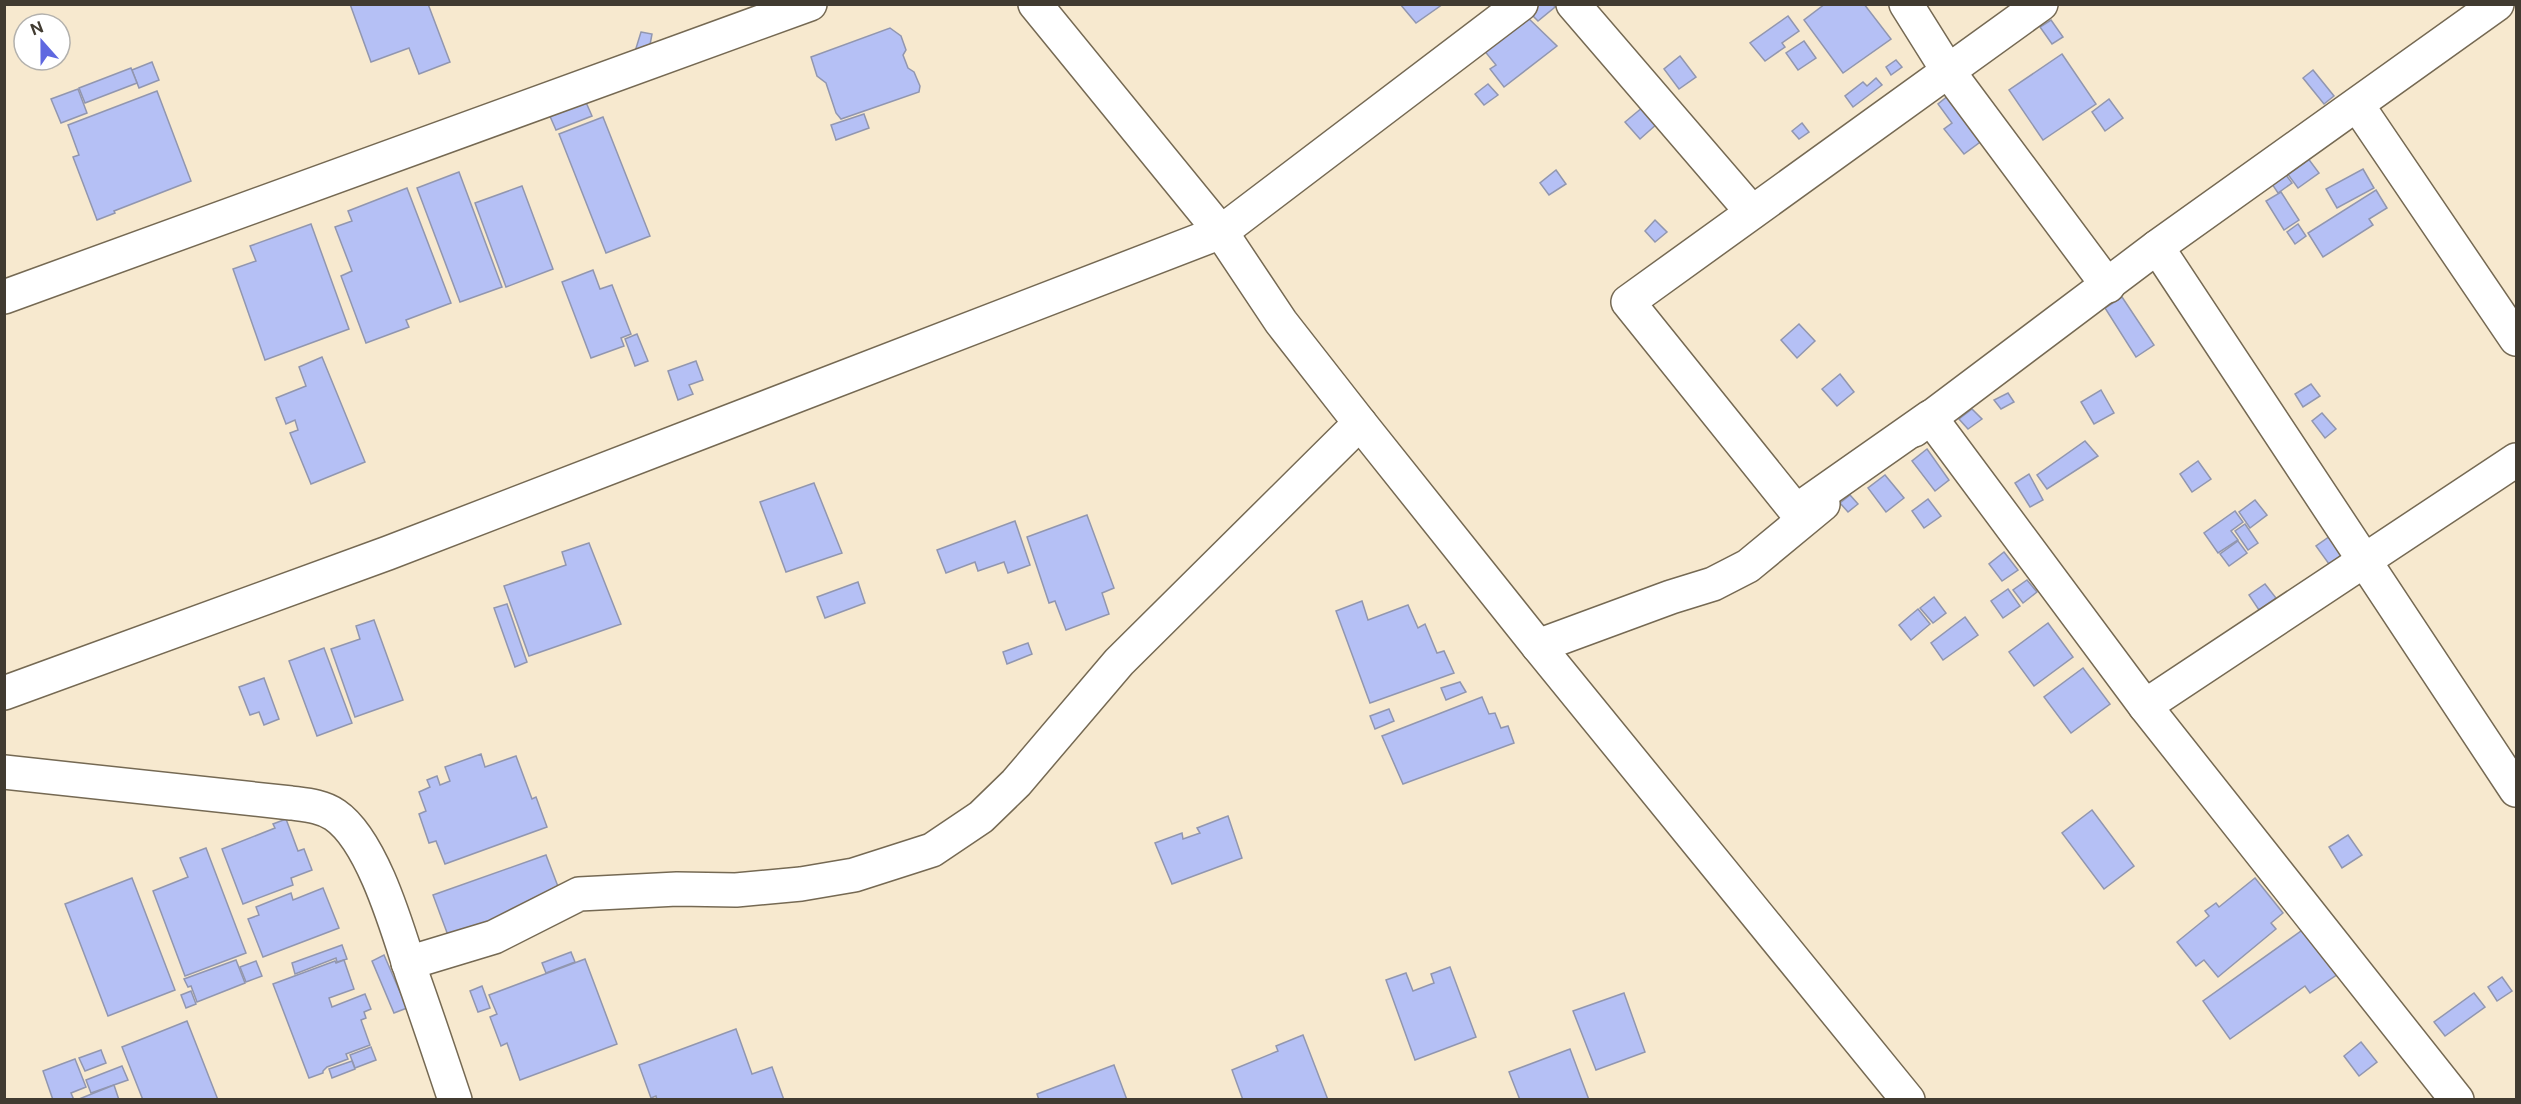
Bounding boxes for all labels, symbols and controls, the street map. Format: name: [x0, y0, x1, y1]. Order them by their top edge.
north arrow: [12, 12, 72, 72]
text: N: [28, 17, 46, 40]

